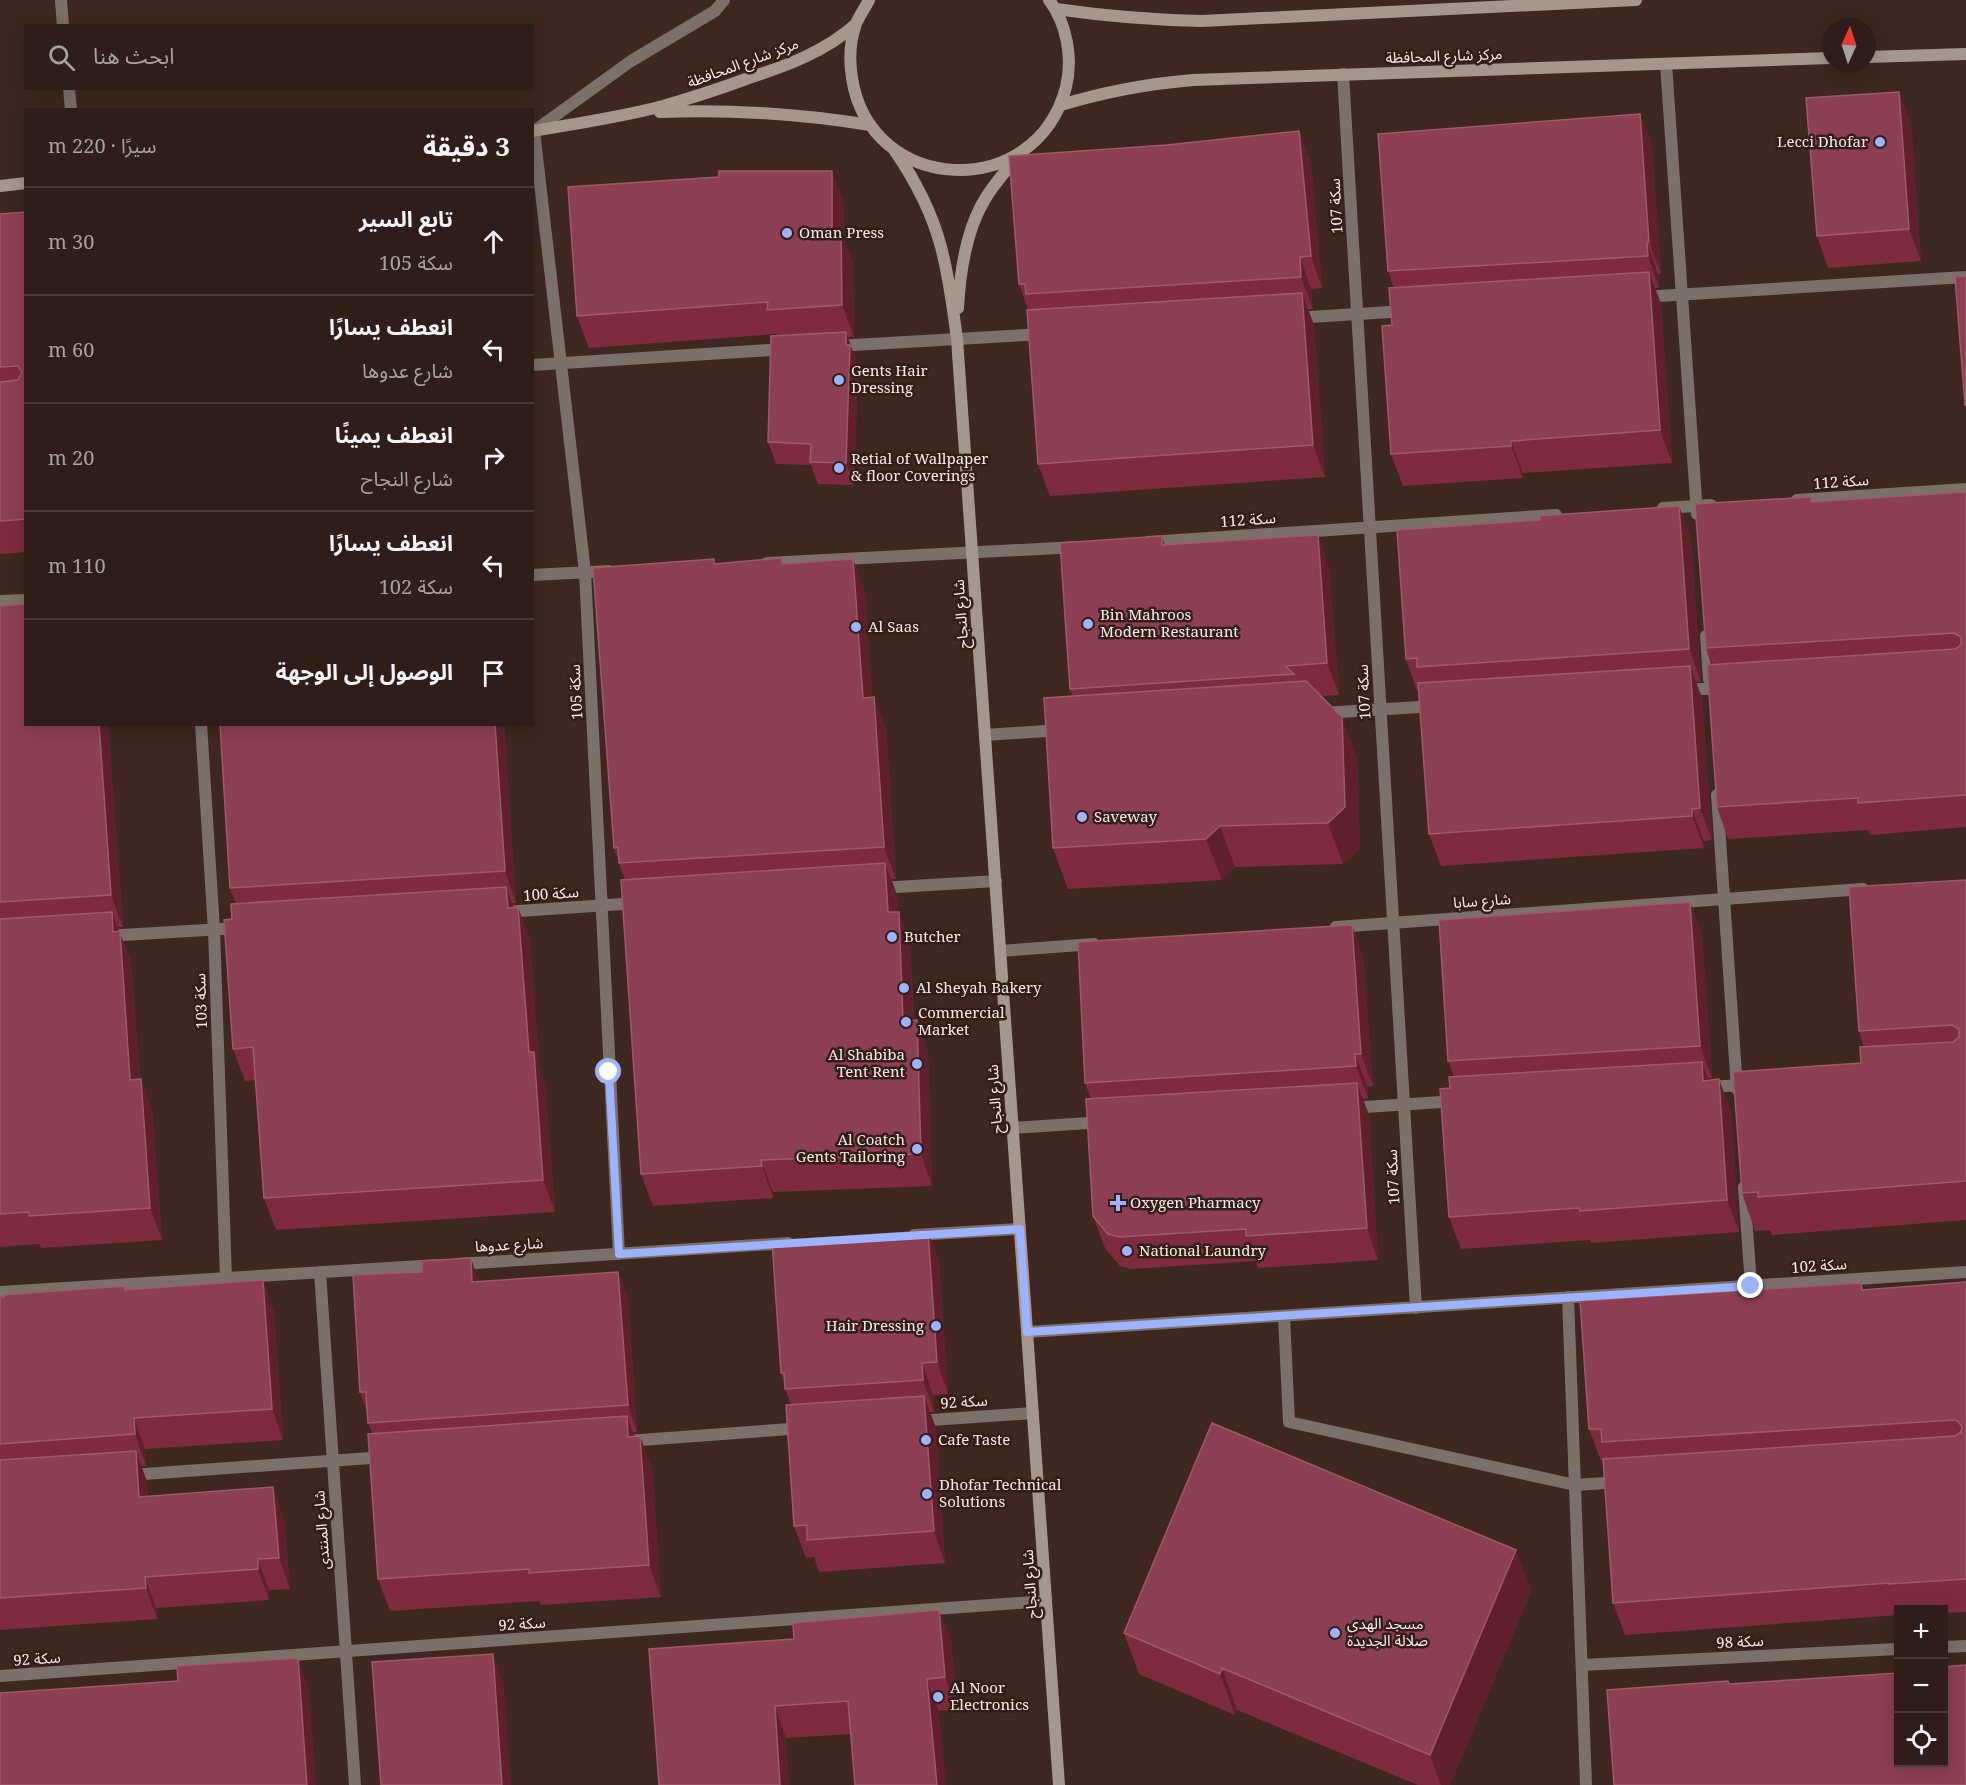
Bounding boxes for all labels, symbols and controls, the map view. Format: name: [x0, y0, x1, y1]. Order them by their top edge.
north arrow: [1822, 18, 1876, 72]
search box: [24, 24, 534, 90]
street label: مركز شارع المحافظة: [684, 33, 802, 94]
text: ابحث هنا: [93, 40, 175, 70]
icon: search: [45, 41, 78, 74]
street label: مركز شارع المحافظة: [1385, 43, 1503, 70]
text: 3 دقيقة: [423, 128, 510, 164]
place label: Lecci Dhofar: [1777, 131, 1868, 151]
text: سيرًا · 220 m: [48, 132, 156, 159]
marker: Lecci Dhofar: [1873, 135, 1887, 149]
street label: سكة 107: [1324, 177, 1346, 234]
text: تابع السير: [359, 203, 453, 233]
place label: Oman Press: [799, 222, 884, 242]
icon: ahead: [477, 225, 510, 258]
marker: Oman Press: [780, 226, 794, 240]
text: 30 m: [48, 228, 94, 255]
text: سكة 105: [379, 249, 453, 276]
text: انعطف يسارًا: [329, 311, 453, 341]
icon: left: [477, 333, 510, 366]
text: 60 m: [48, 336, 94, 363]
text: شارع عدوها: [362, 357, 453, 384]
place label: Gents Hair Dressing: [851, 360, 928, 397]
marker: Gents Hair Dressing: [832, 373, 846, 387]
text: انعطف يمينًا: [335, 419, 453, 449]
icon: right: [477, 441, 510, 474]
text: 20 m: [48, 444, 94, 471]
place label: Retial of Wallpaper & floor Coverings: [851, 448, 988, 485]
marker: Retial of Wallpaper & floor Coverings: [832, 461, 846, 475]
text: شارع النجاح: [361, 465, 453, 492]
street label: سكة 112: [1812, 469, 1870, 493]
street label: سكة 112: [1219, 507, 1277, 531]
text: انعطف يسارًا: [329, 527, 453, 557]
icon: left: [477, 549, 510, 582]
text: 110 m: [48, 552, 106, 579]
text: سكة 102: [379, 573, 453, 600]
street label: شارع النجاح: [948, 578, 975, 649]
place label: Bin Mahroos Modern Restaurant: [1100, 604, 1239, 641]
place label: Al Saas: [868, 616, 919, 636]
marker: Bin Mahroos Modern Restaurant: [1081, 617, 1095, 631]
marker: Al Saas: [849, 620, 863, 634]
text: الوصول إلى الوجهة: [275, 656, 453, 686]
icon: arrive: [477, 657, 510, 690]
street label: سكة 105: [564, 663, 586, 720]
street label: سكة 107: [1352, 663, 1374, 720]
place label: Saveway: [1094, 806, 1157, 826]
marker: Saveway: [1075, 810, 1089, 824]
street label: سكة 100: [522, 881, 580, 905]
street label: شارع سابا: [1452, 888, 1512, 915]
place label: Butcher: [904, 926, 961, 946]
marker: Butcher: [885, 930, 899, 944]
street label: سكة 103: [189, 973, 211, 1029]
place label: Al Sheyah Bakery: [916, 977, 1042, 997]
marker: Al Sheyah Bakery: [897, 981, 911, 995]
place label: Commercial Market: [918, 1002, 1005, 1039]
marker: Commercial Market: [899, 1015, 913, 1029]
place label: Al Shabiba Tent Rent: [828, 1044, 905, 1081]
marker: Al Shabiba Tent Rent: [910, 1057, 924, 1071]
route start: [595, 1058, 621, 1084]
street label: شارع النجاح: [982, 1063, 1009, 1134]
place label: Al Coatch Gents Tailoring: [796, 1129, 905, 1166]
marker: Al Coatch Gents Tailoring: [910, 1142, 924, 1156]
street label: سكة 107: [1381, 1148, 1403, 1205]
place label: Oxygen Pharmacy: [1130, 1192, 1261, 1212]
marker: Oxygen Pharmacy: [1111, 1196, 1125, 1210]
street label: شارع عدوها: [474, 1232, 544, 1259]
place label: National Laundry: [1139, 1240, 1267, 1260]
marker: National Laundry: [1120, 1244, 1134, 1258]
street label: سكة 102: [1790, 1253, 1848, 1277]
route end: [1737, 1272, 1763, 1298]
place label: Hair Dressing: [826, 1315, 924, 1335]
marker: Hair Dressing: [929, 1319, 943, 1333]
street label: سكة 92: [940, 1389, 988, 1413]
place label: Cafe Taste: [938, 1429, 1010, 1449]
marker: Cafe Taste: [919, 1433, 933, 1447]
place label: Dhofar Technical Solutions: [939, 1474, 1062, 1511]
marker: Dhofar Technical Solutions: [920, 1487, 934, 1501]
street label: شارع المنتدى: [308, 1489, 337, 1570]
street label: شارع النجاح: [1017, 1548, 1044, 1619]
map controls: [1894, 1605, 1948, 1767]
button: +: [1894, 1605, 1948, 1659]
street label: سكة 92: [498, 1611, 546, 1635]
place label: مسجد الهدى صلالة الجديدة: [1347, 1613, 1428, 1650]
marker: مسجد الهدى صلالة الجديدة: [1328, 1626, 1342, 1640]
street label: سكة 98: [1716, 1630, 1764, 1652]
street label: سكة 92: [13, 1646, 61, 1670]
button: −: [1894, 1659, 1948, 1713]
place label: Al Noor Electronics: [950, 1677, 1029, 1714]
marker: Al Noor Electronics: [931, 1690, 945, 1704]
button: locate: [1894, 1713, 1948, 1767]

